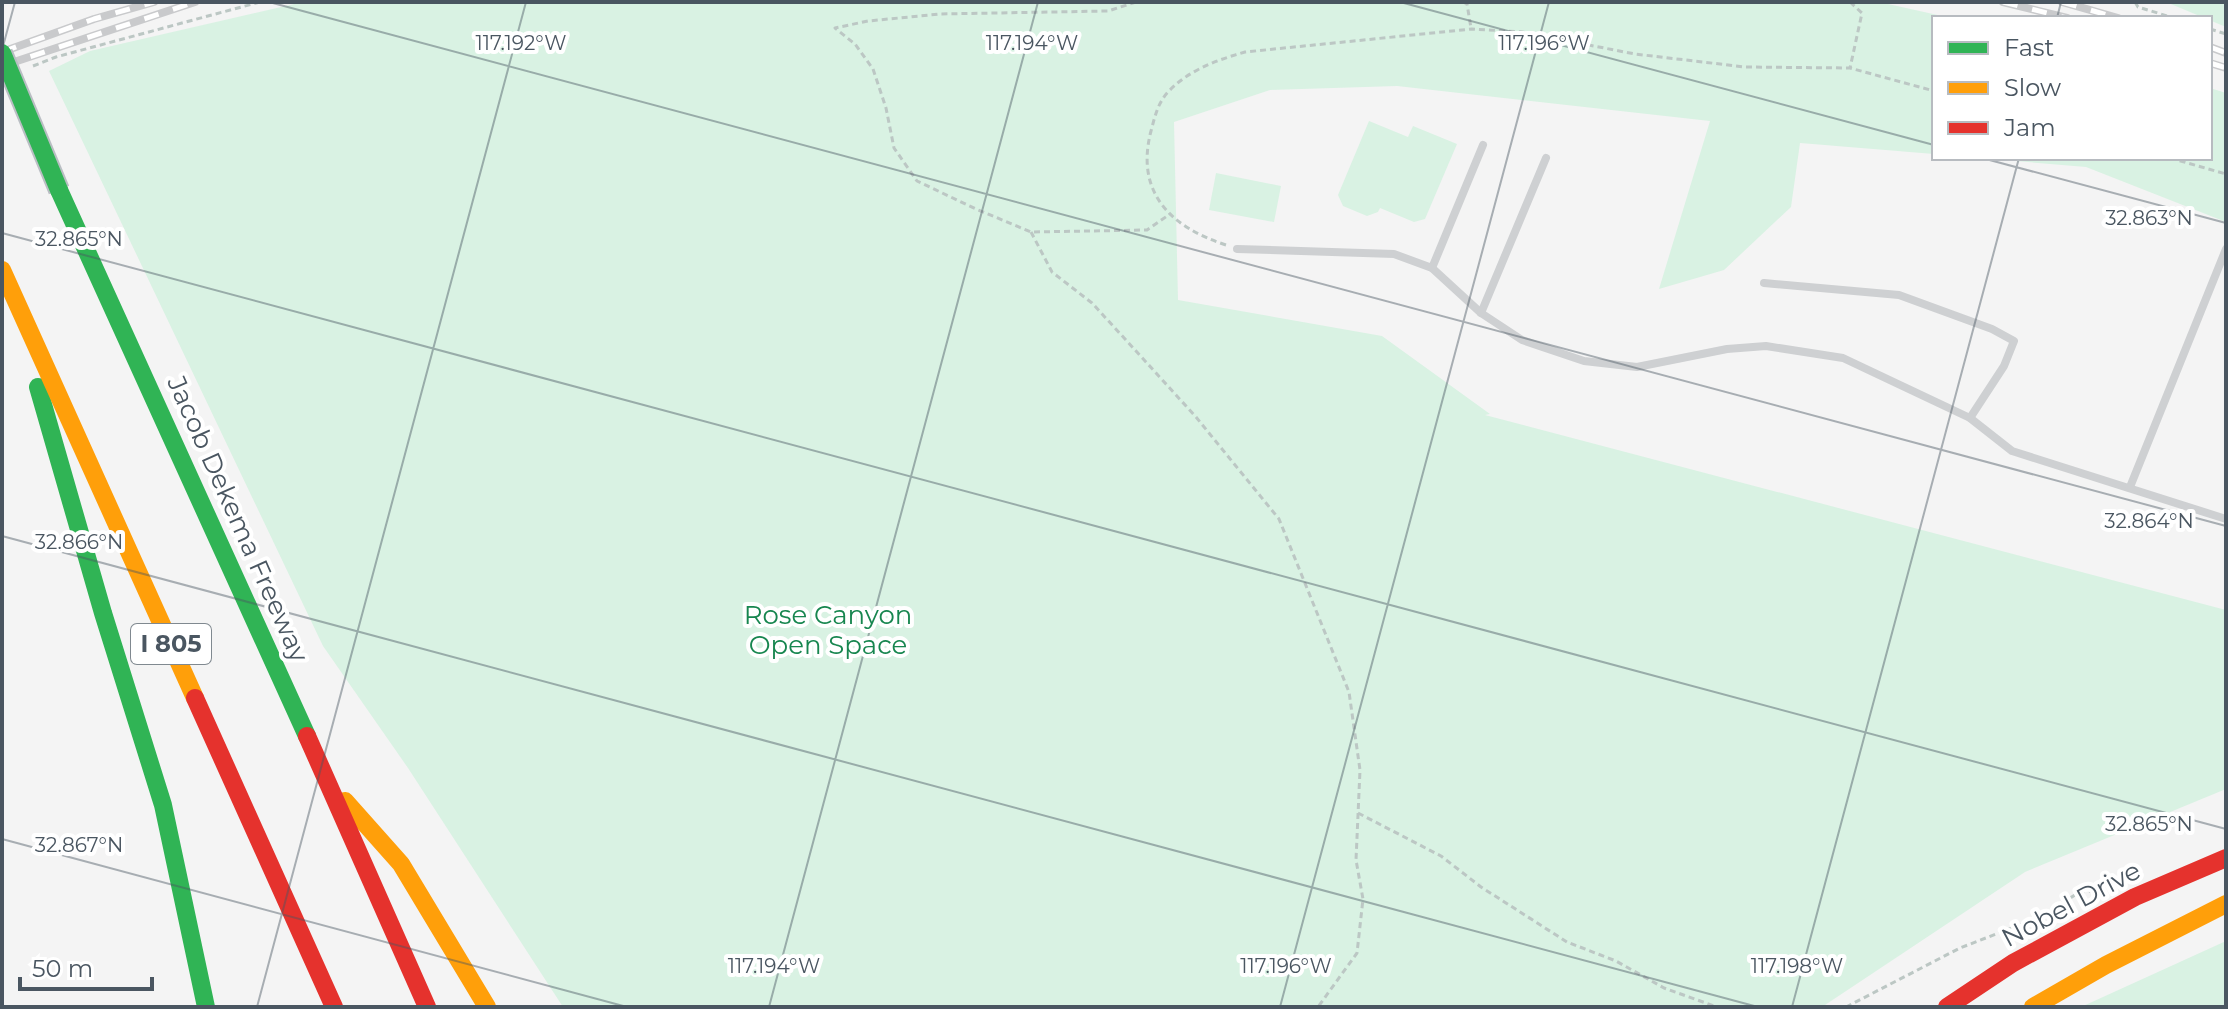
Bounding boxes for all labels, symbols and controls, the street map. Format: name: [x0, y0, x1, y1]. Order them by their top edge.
legend: [1932, 16, 2212, 160]
text: 117.192°W: [475, 31, 567, 55]
text: 117.194°W: [986, 31, 1078, 55]
text: 117.196°W: [1498, 31, 1590, 55]
text: Fast: [2004, 33, 2055, 62]
text: Slow: [2004, 73, 2061, 102]
text: Jam: [2003, 113, 2056, 142]
text: 32.863°N: [2105, 206, 2193, 230]
text: 32.865°N: [35, 227, 123, 251]
street label: Jacob Dekema Freeway: [160, 370, 316, 668]
text: 32.864°N: [2104, 509, 2194, 533]
text: 32.866°N: [35, 530, 123, 554]
park label: Rose Canyon Open Space: [744, 599, 912, 661]
road number: I 805: [131, 624, 211, 664]
text: 32.865°N: [2105, 812, 2193, 836]
text: 32.867°N: [35, 833, 123, 857]
street label: Nobel Drive: [1996, 854, 2146, 954]
scale bar: [20, 941, 152, 991]
text: 50 m: [32, 954, 93, 983]
text: 117.194°W: [728, 954, 820, 978]
text: 117.196°W: [1240, 954, 1332, 978]
text: 117.198°W: [1751, 954, 1843, 978]

